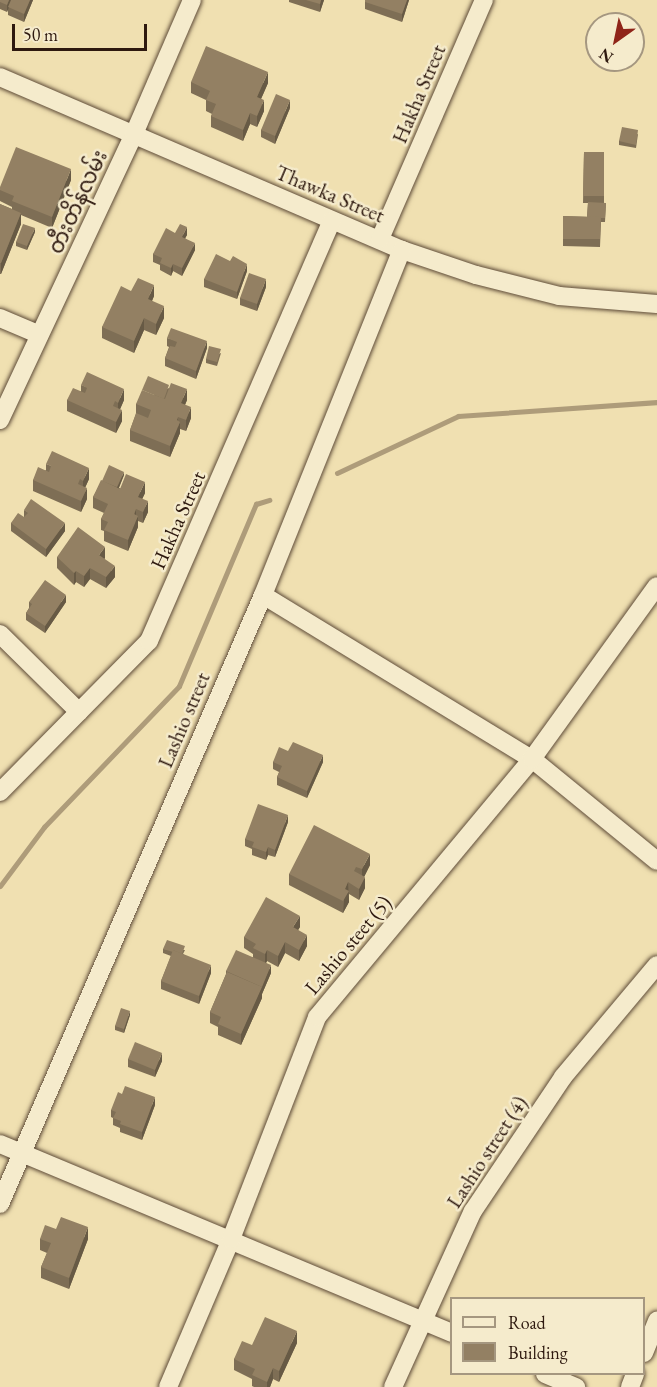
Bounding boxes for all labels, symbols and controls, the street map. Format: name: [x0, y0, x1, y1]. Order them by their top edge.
scale bar: [15, 12, 150, 50]
north arrow: [585, 12, 645, 72]
text: 50 m: [23, 23, 58, 46]
street label: Hakha Street: [387, 41, 451, 147]
text: N: [595, 44, 617, 68]
street label: တီးတိန်လမ်း: [43, 146, 113, 258]
street label: Thawka Street: [272, 160, 388, 228]
street label: Hakha Street: [145, 467, 211, 573]
street label: Lashio street: [153, 669, 215, 771]
street label: Lashio steet (5): [299, 890, 397, 1000]
street label: Lashio street (4): [441, 1091, 533, 1213]
legend: [450, 1297, 645, 1375]
text: Road: [508, 1311, 546, 1334]
text: Building: [508, 1341, 568, 1364]

